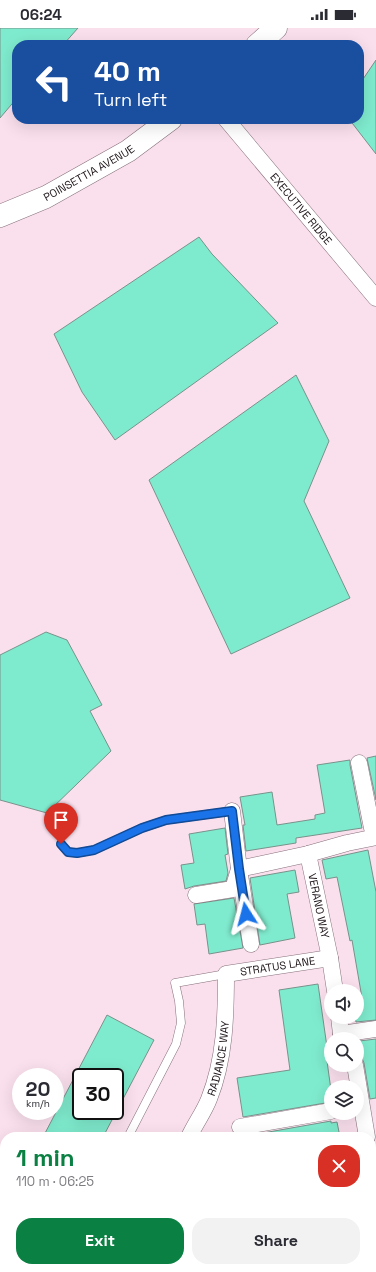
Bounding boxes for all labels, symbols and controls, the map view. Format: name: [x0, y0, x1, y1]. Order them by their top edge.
text: 06:24: [20, 5, 62, 24]
text: 40 m: [94, 53, 161, 89]
icon: left: [28, 56, 80, 108]
text: Turn left: [94, 88, 167, 111]
street label: POINSETTIA AVENUE: [41, 142, 137, 204]
street label: EXECUTIVE RIDGE: [267, 170, 335, 247]
pin: [44, 803, 78, 844]
icon: arrive: [50, 809, 72, 831]
street label: VERANO WAY: [305, 872, 333, 940]
position arrow: [225, 893, 267, 935]
street label: STRATUS LANE: [239, 953, 316, 979]
map controls: [324, 984, 364, 1120]
button: sound: [324, 984, 364, 1024]
street label: RADIANCE WAY: [204, 1020, 232, 1098]
button: search: [324, 1032, 364, 1072]
speed limit sign: 30: [72, 1068, 124, 1120]
text: 20: [26, 1076, 50, 1102]
button: layers: [324, 1080, 364, 1120]
text: km/h: [26, 1097, 50, 1110]
text: 1 min: [16, 1142, 75, 1173]
button: close: [318, 1145, 360, 1187]
text: 110 m · 06:25: [16, 1173, 94, 1190]
button: Exit: [16, 1218, 184, 1264]
button: Share: [192, 1218, 360, 1264]

